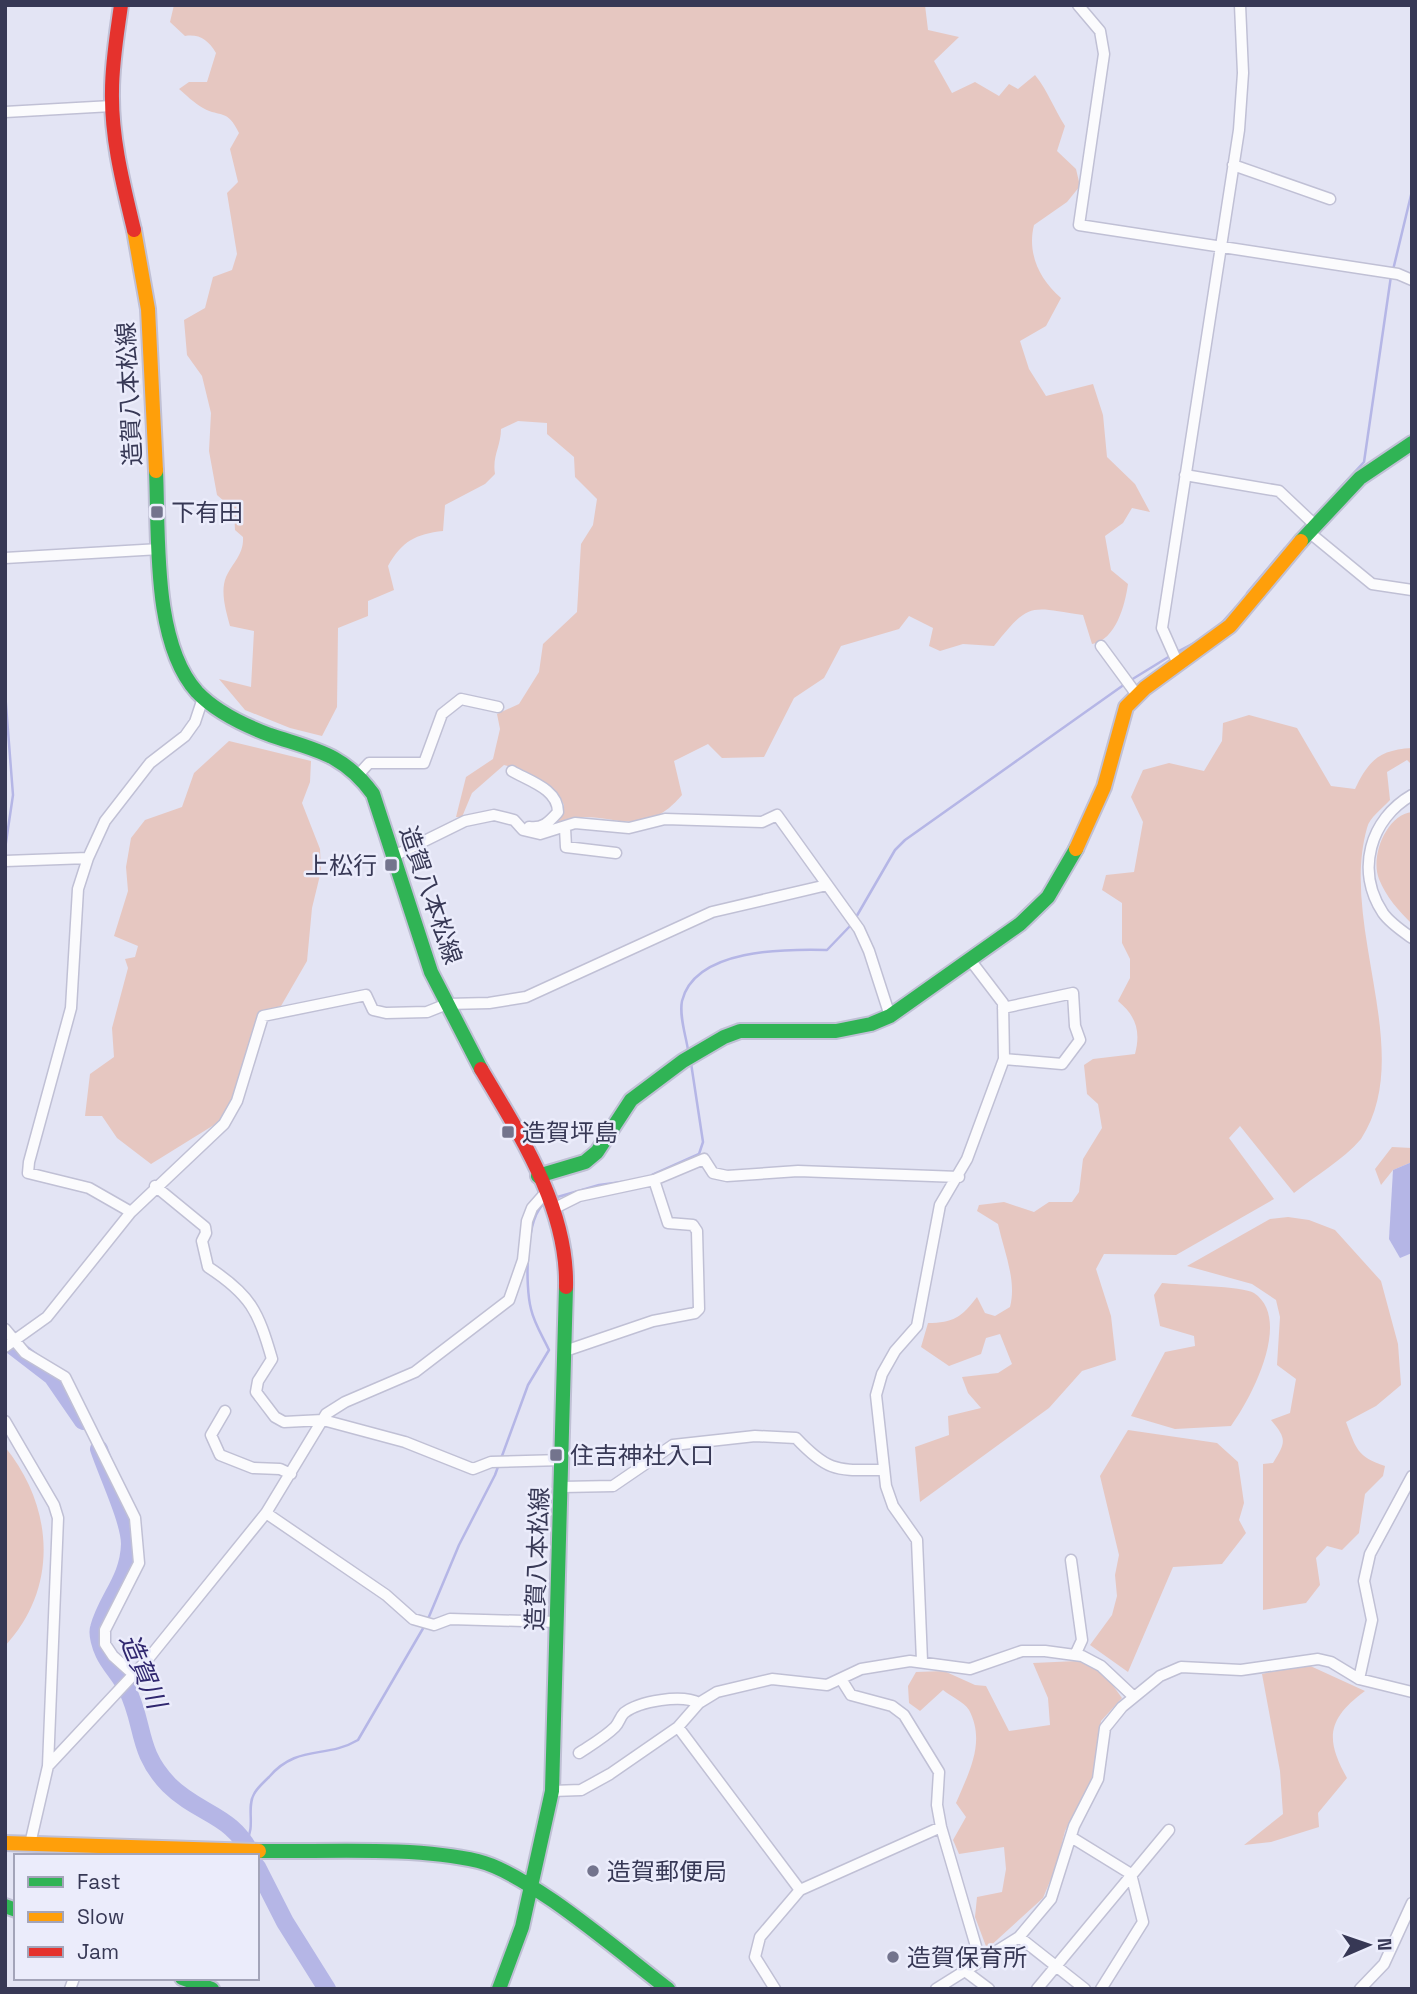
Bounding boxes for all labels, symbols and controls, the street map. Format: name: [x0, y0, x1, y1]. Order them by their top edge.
street label: 造賀八本松線: [110, 321, 148, 467]
place label: 下有田: [171, 497, 243, 528]
marker: 下有田: [149, 504, 165, 520]
street label: 造賀八本松線: [393, 822, 469, 968]
place label: 上松行: [305, 850, 377, 881]
marker: 上松行: [383, 857, 399, 873]
place label: 造賀坪島: [522, 1117, 618, 1148]
marker: 造賀坪島: [500, 1124, 516, 1140]
place label: 住吉神社入口: [570, 1440, 714, 1471]
marker: 住吉神社入口: [548, 1447, 564, 1463]
street label: 造賀八本松線: [519, 1487, 555, 1631]
water label: 造賀川: [112, 1628, 175, 1716]
legend: [14, 1854, 259, 1980]
place label: 造賀郵便局: [607, 1856, 727, 1887]
marker: 造賀郵便局: [585, 1863, 601, 1879]
text: Fast: [77, 1868, 121, 1895]
text: Slow: [77, 1903, 125, 1930]
north arrow: [1333, 1910, 1403, 1980]
text: Jam: [77, 1938, 119, 1965]
text: N: [1372, 1938, 1397, 1951]
place label: 造賀保育所: [907, 1942, 1027, 1973]
marker: 造賀保育所: [885, 1949, 901, 1965]

